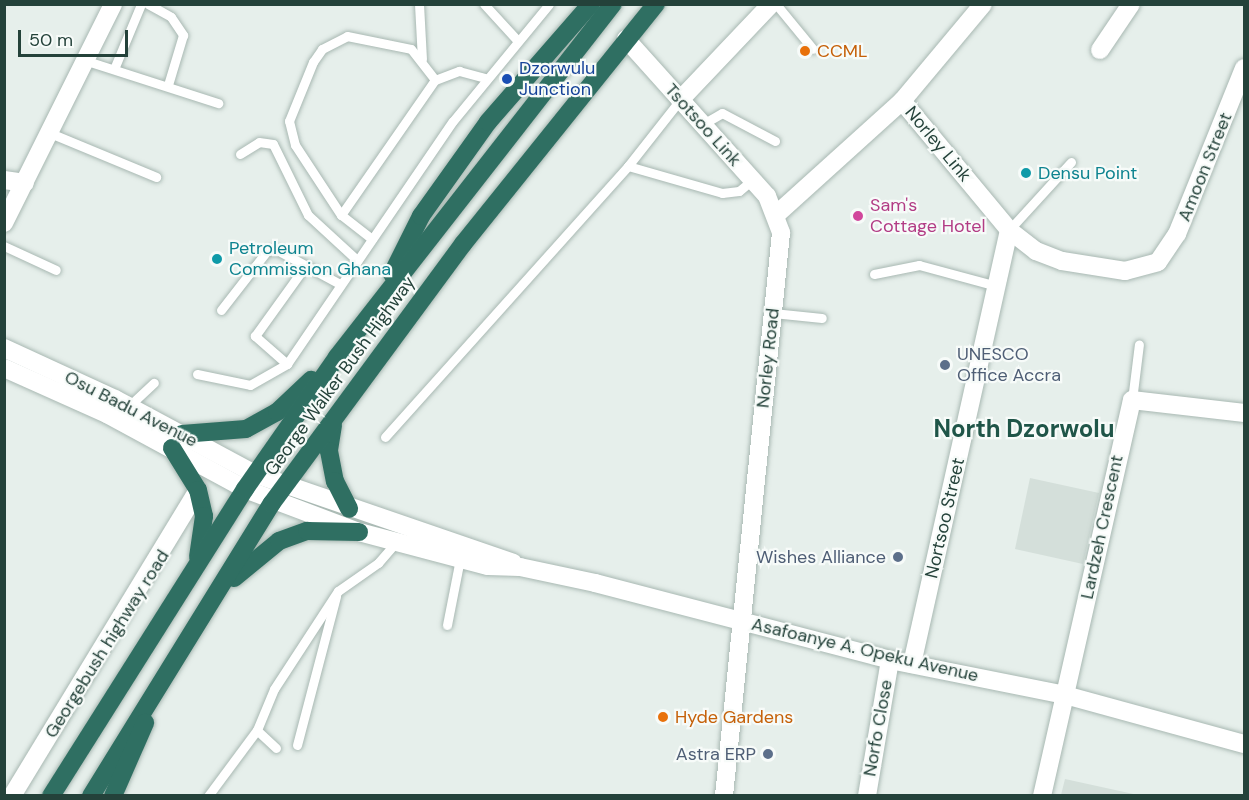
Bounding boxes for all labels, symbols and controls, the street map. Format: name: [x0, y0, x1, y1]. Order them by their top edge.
scale bar: [21, 18, 130, 56]
text: 50 m: [29, 28, 73, 52]
place label: CCML: [817, 40, 867, 62]
marker: CCML: [798, 44, 812, 58]
place label: Dzorwulu Junction: [519, 58, 595, 100]
marker: Dzorwulu Junction: [500, 72, 514, 86]
street label: Tsotsoo Link: [660, 79, 746, 171]
street label: Norley Link: [900, 102, 976, 186]
street label: Amoon Street: [1173, 109, 1237, 225]
place label: Densu Point: [1038, 162, 1137, 184]
marker: Densu Point: [1019, 166, 1033, 180]
place label: Sam's Cottage Hotel: [870, 195, 985, 238]
marker: Sam's Cottage Hotel: [851, 209, 865, 223]
place label: Petroleum Commission Ghana: [229, 238, 391, 280]
marker: Petroleum Commission Ghana: [210, 252, 224, 266]
street label: George Walker Bush Highway: [260, 272, 420, 480]
street label: Norley Road: [752, 307, 784, 409]
place label: UNESCO Office Accra: [957, 344, 1061, 386]
marker: UNESCO Office Accra: [938, 358, 952, 372]
street label: Osu Badu Avenue: [61, 366, 201, 452]
district label: North Dzorwolu: [933, 415, 1115, 443]
street label: Lardzeh Crescent: [1076, 453, 1128, 601]
street label: Nortsoo Street: [921, 456, 969, 580]
street label: Georgebush highway road: [40, 546, 174, 742]
place label: Wishes Alliance: [756, 546, 886, 568]
marker: Wishes Alliance: [891, 550, 905, 564]
street label: Asafoanye A. Opeku Avenue: [749, 613, 981, 687]
street label: Norfo Close: [859, 678, 897, 778]
place label: Hyde Gardens: [675, 706, 793, 728]
marker: Hyde Gardens: [656, 710, 670, 724]
place label: Astra ERP: [676, 743, 756, 765]
marker: Astra ERP: [761, 747, 775, 761]

